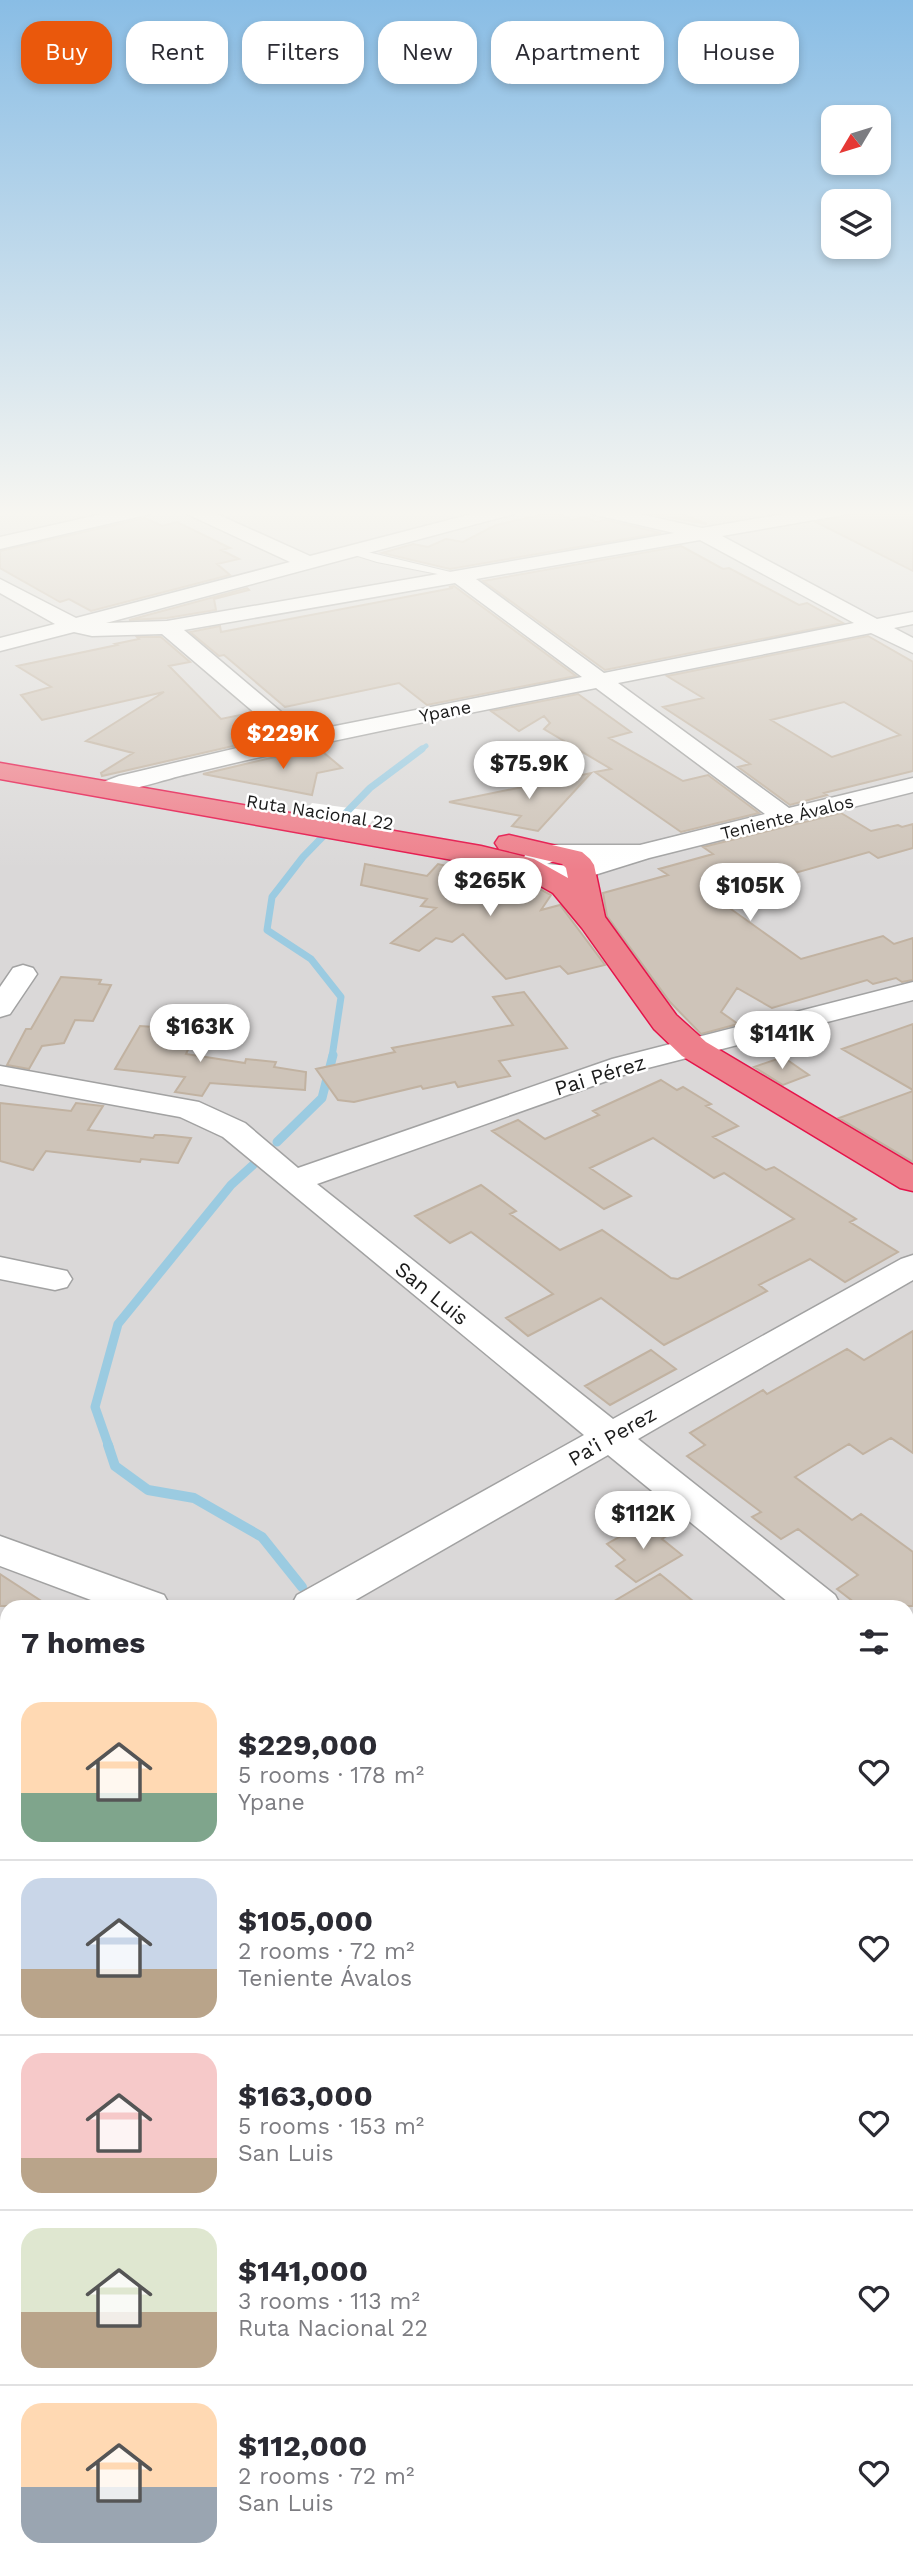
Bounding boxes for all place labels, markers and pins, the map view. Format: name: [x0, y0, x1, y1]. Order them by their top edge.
pin: $229K: [234, 712, 332, 771]
pin: $75.9K: [472, 742, 586, 801]
pin: $265K: [441, 858, 539, 918]
pin: $105K: [701, 864, 799, 923]
pin: $163K: [151, 1004, 249, 1064]
pin: $141K: [733, 1012, 831, 1071]
pin: $112K: [594, 1492, 692, 1551]

